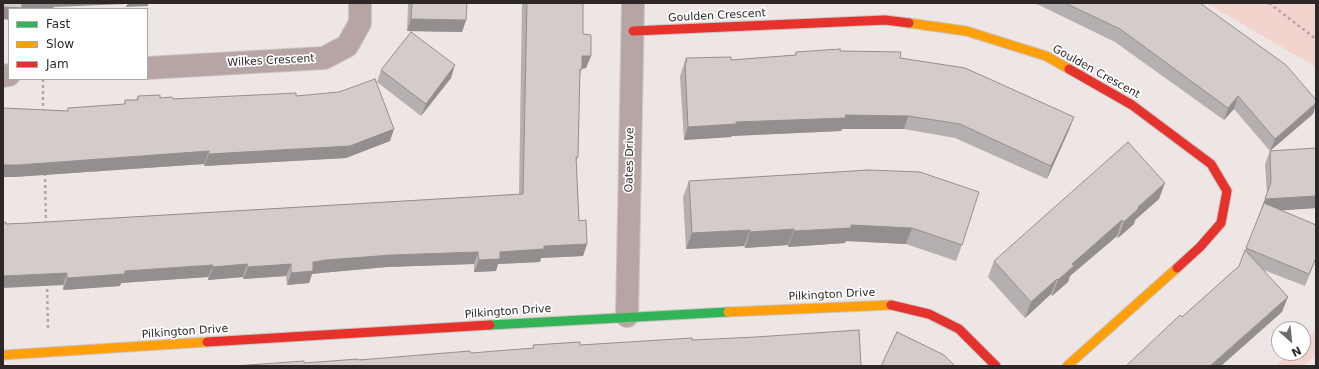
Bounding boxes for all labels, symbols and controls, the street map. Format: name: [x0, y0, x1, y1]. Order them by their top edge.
street label: Goulden Crescent: [668, 7, 766, 25]
legend: [8, 8, 148, 80]
text: Fast: [46, 17, 70, 31]
text: Slow: [46, 37, 74, 51]
street label: Goulden Crescent: [1050, 42, 1142, 102]
street label: Wilkes Crescent: [227, 52, 315, 70]
text: Jam: [46, 57, 69, 71]
street label: Oates Drive: [623, 127, 637, 193]
street label: Pilkington Drive: [788, 286, 876, 304]
street label: Pilkington Drive: [464, 302, 552, 322]
north arrow: [1271, 321, 1311, 361]
street label: Pilkington Drive: [141, 322, 229, 342]
text: N: [1289, 343, 1303, 359]

